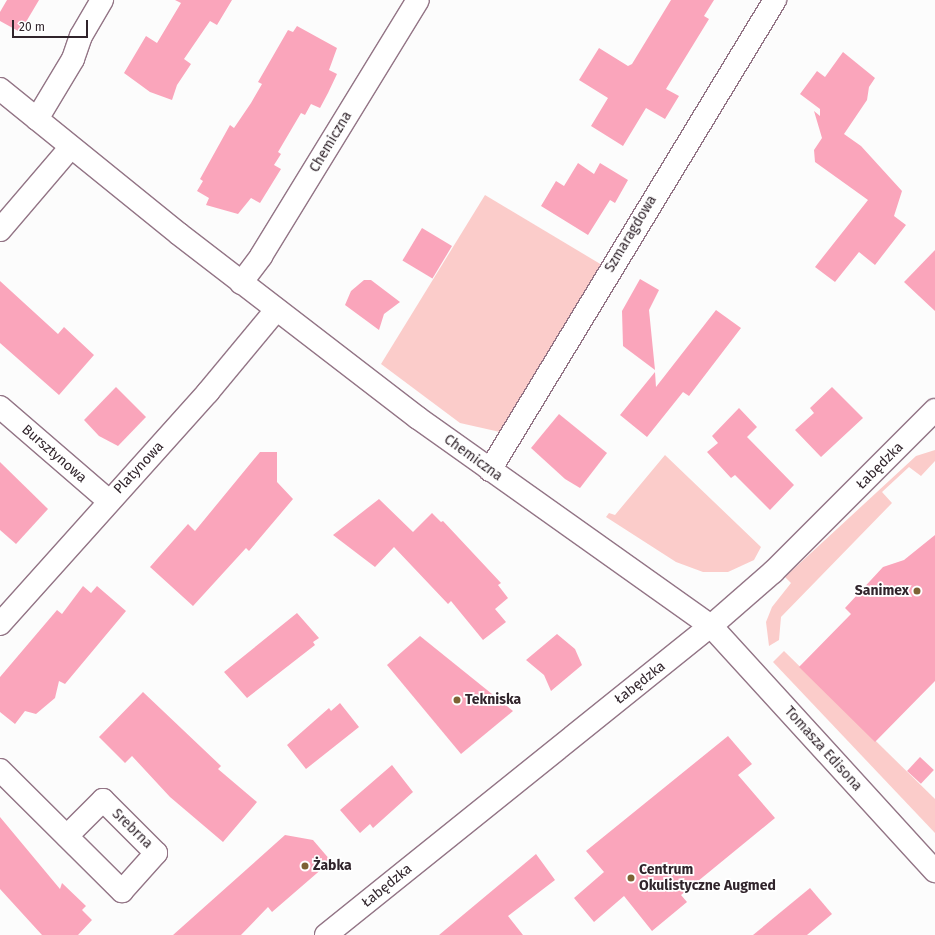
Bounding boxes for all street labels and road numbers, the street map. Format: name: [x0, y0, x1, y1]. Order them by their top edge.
street label: Chemiczna: [306, 108, 356, 176]
street label: Szmaragdowa: [601, 193, 661, 275]
street label: Bursztynowa: [18, 421, 90, 487]
street label: Chemiczna: [441, 431, 505, 485]
street label: Platynowa: [111, 438, 167, 498]
street label: Łabędzka: [853, 439, 907, 493]
street label: Łabędzka: [611, 658, 669, 708]
street label: Tomasza Edisona: [781, 703, 865, 795]
street label: Srebrna: [108, 806, 156, 852]
street label: Łabędzka: [359, 861, 415, 911]

